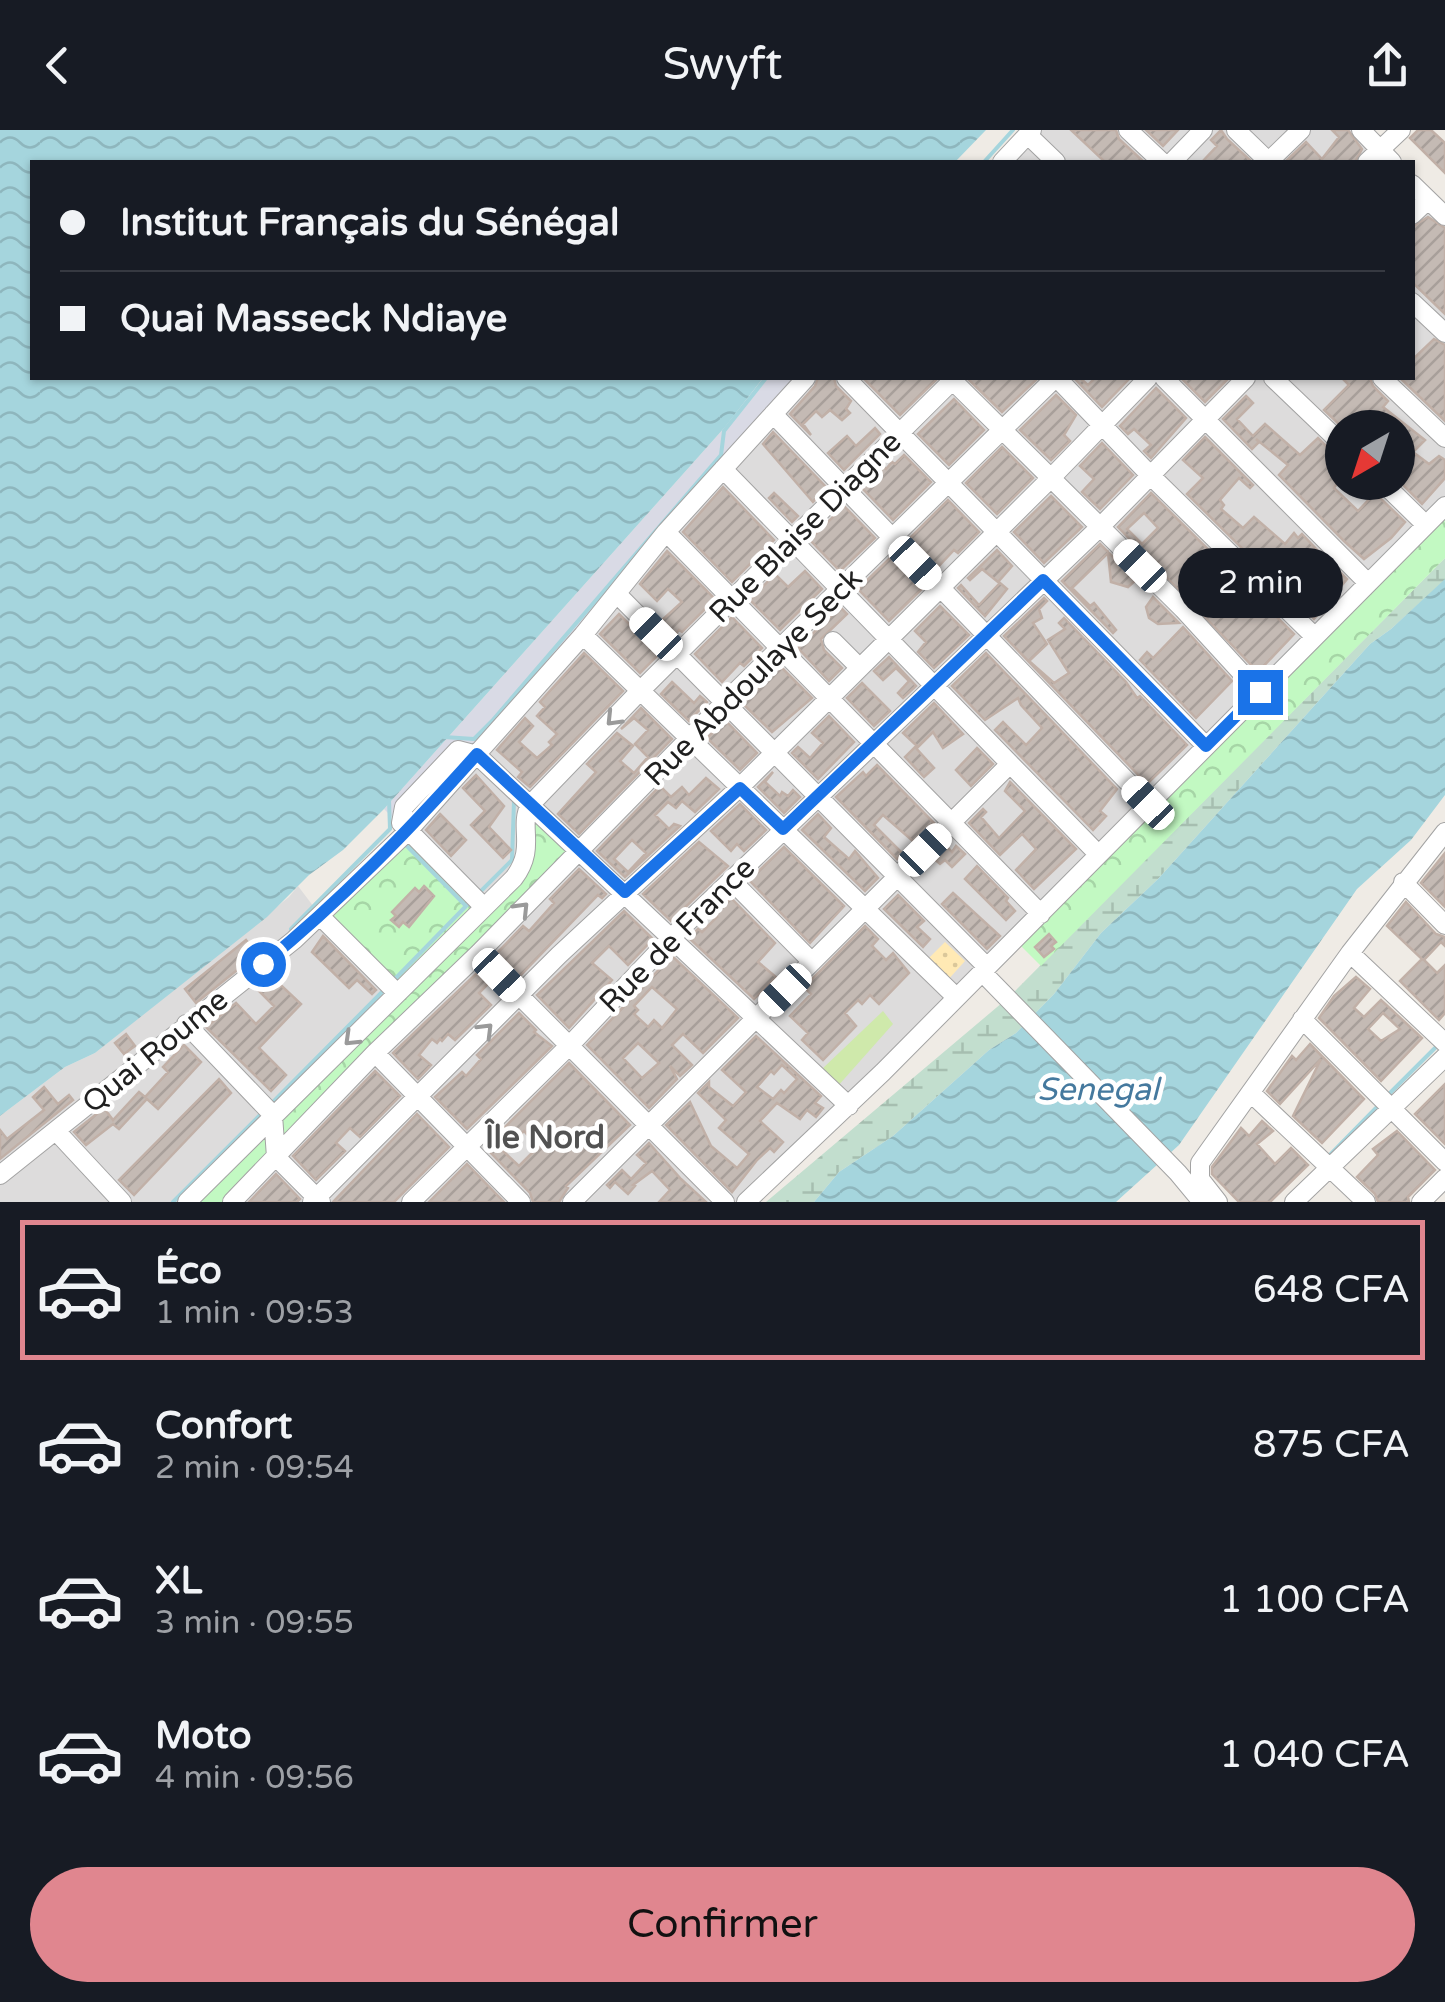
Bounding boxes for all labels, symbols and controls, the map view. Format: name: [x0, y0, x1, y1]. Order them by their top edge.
icon: back: [30, 38, 85, 93]
text: Swyft: [662, 38, 783, 92]
icon: share: [1360, 38, 1415, 93]
text: Institut Français du Sénégal: [120, 200, 619, 246]
text: Quai Masseck Ndiaye: [120, 296, 507, 342]
north arrow: [1325, 410, 1415, 500]
map controls: [1325, 410, 1415, 500]
street label: Rue Blaise Diagne: [702, 424, 909, 631]
car: [883, 531, 947, 595]
car: [1108, 534, 1172, 598]
callout: 2 min: [1178, 547, 1342, 617]
street label: Rue Abdoulaye Seck: [636, 560, 870, 794]
text: 2 min: [1218, 564, 1303, 602]
car: [624, 602, 688, 666]
route end: [1238, 670, 1283, 715]
one-way arrow: [607, 707, 625, 725]
car: [1116, 771, 1180, 835]
car: [893, 818, 957, 882]
street label: Rue de France: [592, 850, 763, 1021]
one-way arrow: [511, 902, 529, 920]
route start: [241, 942, 286, 987]
car: [467, 943, 531, 1007]
car: [753, 958, 817, 1022]
street label: Quai Roume: [75, 981, 236, 1121]
one-way arrow: [474, 1023, 492, 1041]
one-way arrow: [344, 1027, 362, 1045]
water label: Senegal: [1037, 1071, 1163, 1109]
district label: Île Nord: [484, 1118, 605, 1157]
icon: car: [35, 1245, 125, 1335]
text: Éco: [155, 1248, 222, 1294]
text: 648 CFA: [1253, 1267, 1410, 1313]
text: 1 min · 09:53: [155, 1294, 354, 1332]
icon: car: [35, 1400, 125, 1490]
text: Confort: [155, 1403, 292, 1449]
text: 875 CFA: [1253, 1422, 1410, 1468]
text: 2 min · 09:54: [155, 1449, 354, 1487]
icon: car: [35, 1555, 125, 1645]
text: XL: [155, 1558, 202, 1604]
text: 1 100 CFA: [1219, 1577, 1410, 1623]
text: 3 min · 09:55: [155, 1604, 354, 1642]
icon: car: [35, 1710, 125, 1800]
text: Moto: [155, 1713, 251, 1759]
text: 1 040 CFA: [1219, 1732, 1410, 1778]
text: 4 min · 09:56: [155, 1759, 354, 1797]
button: Confirmer: [30, 1867, 1415, 1982]

